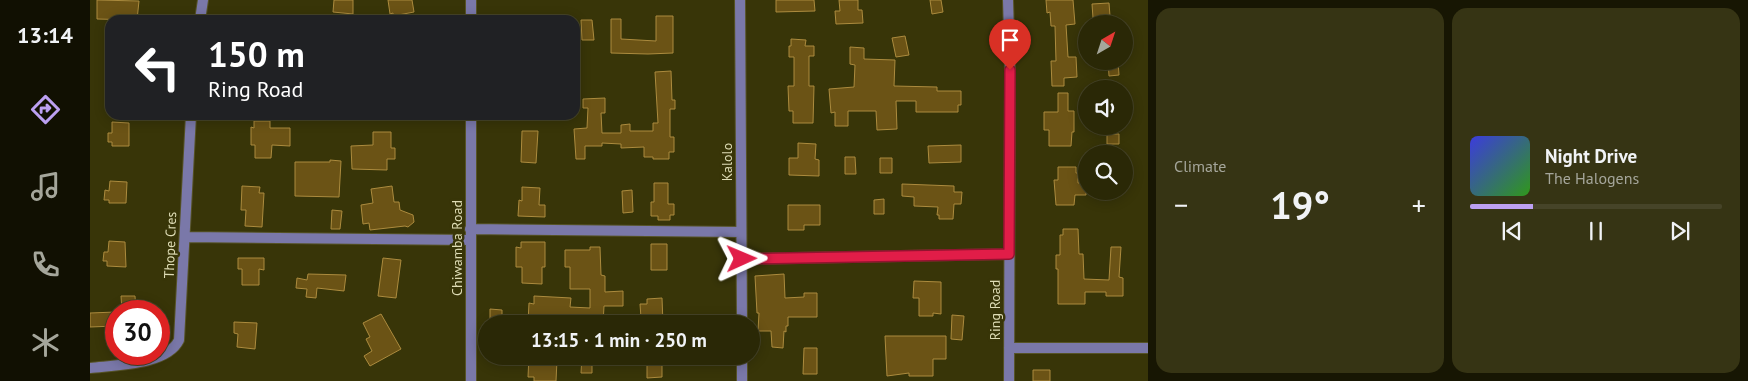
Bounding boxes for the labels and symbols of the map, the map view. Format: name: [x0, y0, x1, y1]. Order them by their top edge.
north arrow: [1078, 15, 1132, 70]
pin: [989, 19, 1031, 70]
street label: Kalolo: [718, 143, 736, 181]
street label: Chiwamba Road: [448, 200, 466, 296]
street label: Thope Cres: [160, 211, 180, 279]
position arrow: [715, 232, 767, 284]
street label: Ring Road: [986, 280, 1004, 340]
speed limit sign: 30: [105, 300, 170, 365]

